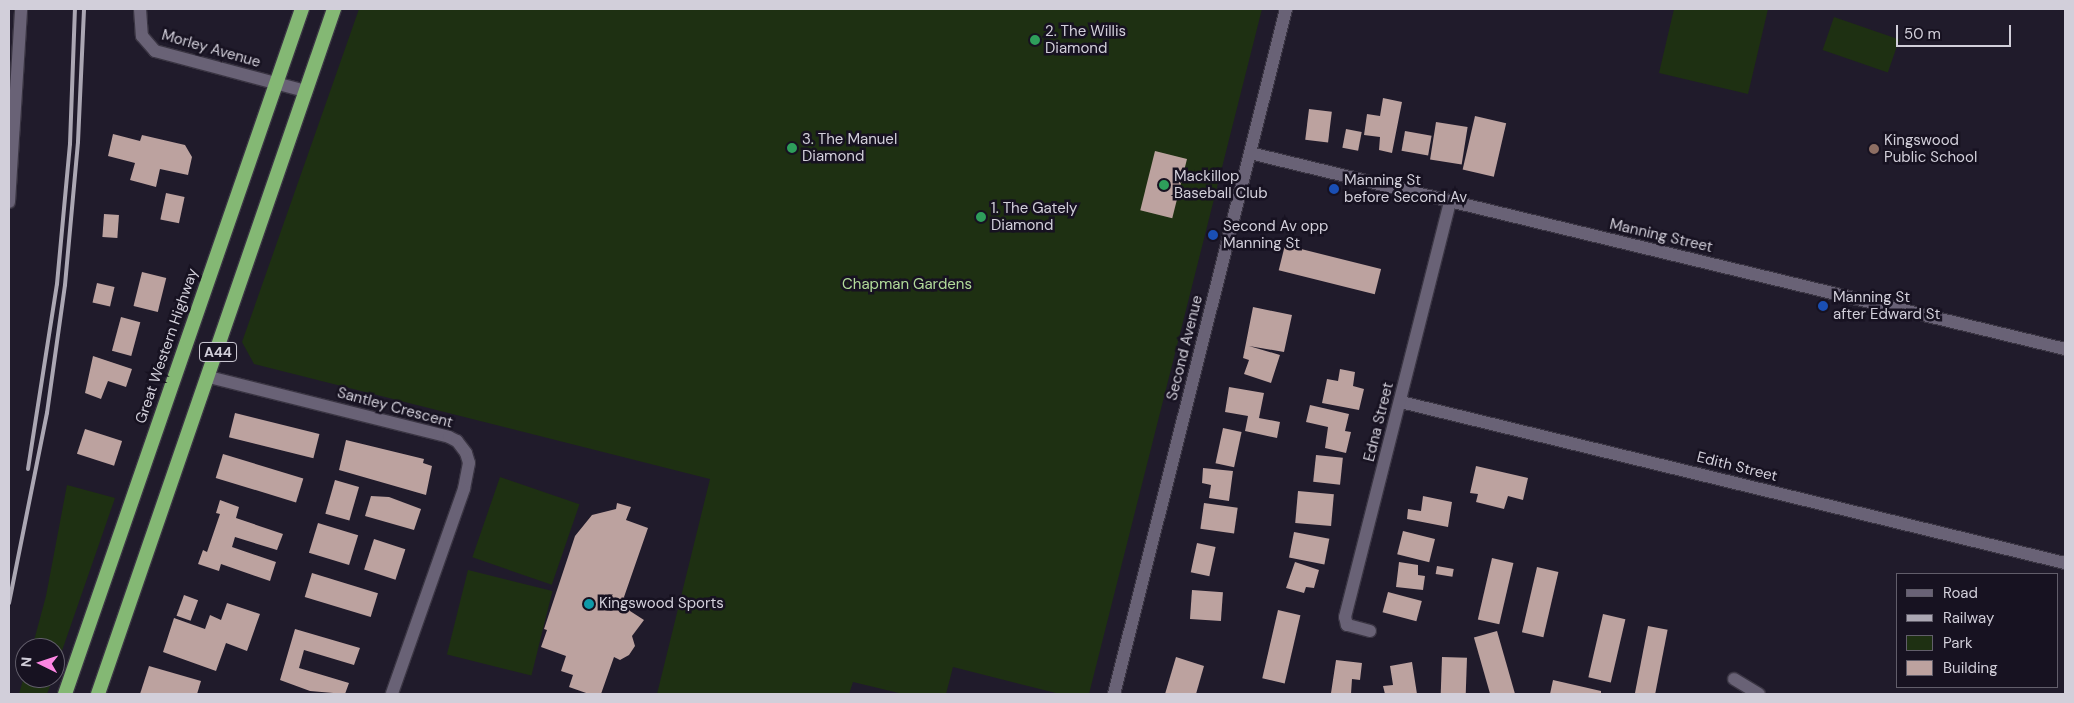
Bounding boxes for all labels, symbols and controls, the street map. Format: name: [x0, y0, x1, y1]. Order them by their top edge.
scale bar: [1899, 15, 2014, 47]
place label: 2. The Willis Diamond: [1045, 22, 1126, 57]
text: 50 m: [1904, 24, 1941, 44]
street label: Morley Avenue: [160, 26, 262, 72]
marker: 2. The Willis Diamond: [1029, 34, 1041, 46]
place label: 3. The Manuel Diamond: [802, 130, 897, 165]
place label: Kingswood Public School: [1884, 131, 1977, 166]
marker: 3. The Manuel Diamond: [786, 142, 798, 154]
marker: Kingswood Public School: [1868, 143, 1880, 155]
place label: Mackillop Baseball Club: [1174, 167, 1268, 202]
place label: Manning St before Second Av: [1344, 171, 1467, 206]
marker: Mackillop Baseball Club: [1158, 179, 1170, 191]
marker: Manning St before Second Av: [1328, 183, 1340, 195]
place label: 1. The Gately Diamond: [991, 199, 1077, 234]
marker: 1. The Gately Diamond: [975, 211, 987, 223]
street label: Manning Street: [1608, 215, 1714, 257]
place label: Second Av opp Manning St: [1223, 217, 1328, 252]
marker: Second Av opp Manning St: [1207, 229, 1219, 241]
street label: Great Western Highway: [132, 266, 202, 426]
park label: Chapman Gardens: [842, 276, 972, 294]
place label: Manning St after Edward St: [1833, 288, 1940, 323]
street label: Second Avenue: [1163, 294, 1207, 402]
marker: Manning St after Edward St: [1817, 300, 1829, 312]
road number: A44: [198, 341, 238, 364]
street label: Edna Street: [1360, 380, 1398, 464]
street label: Santley Crescent: [335, 384, 455, 432]
street label: Edith Street: [1695, 448, 1779, 486]
legend: [1896, 573, 2059, 688]
text: Road: [1943, 583, 1978, 603]
place label: Kingswood Sports: [599, 595, 724, 613]
marker: Kingswood Sports: [583, 598, 595, 610]
text: Railway: [1943, 608, 1994, 628]
text: Park: [1943, 633, 1973, 653]
north arrow: [15, 638, 65, 688]
text: N: [17, 656, 35, 668]
text: Building: [1943, 658, 1998, 678]

